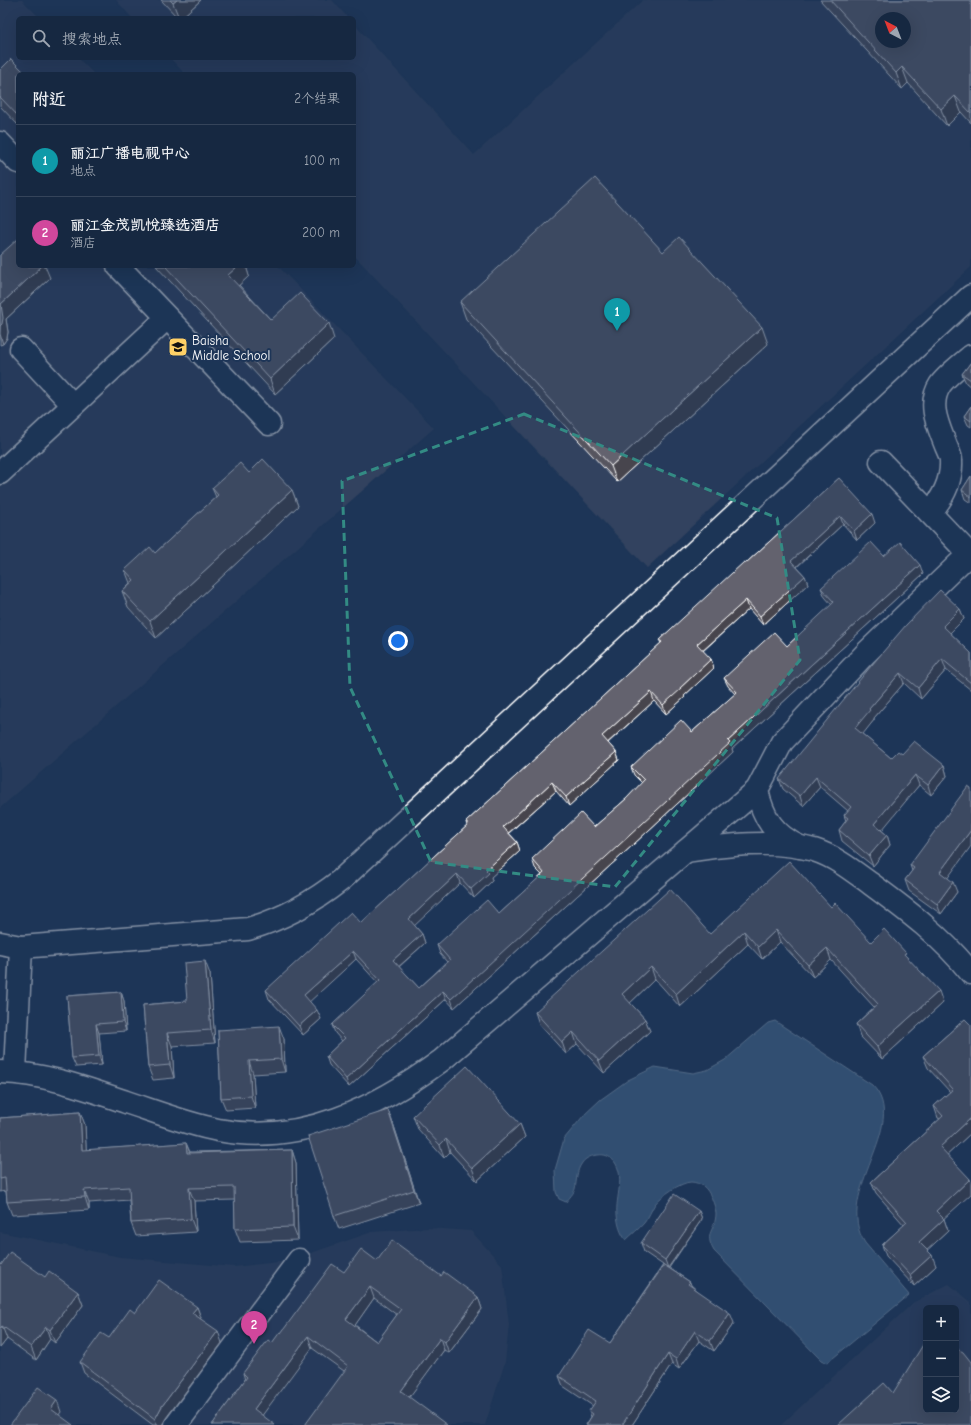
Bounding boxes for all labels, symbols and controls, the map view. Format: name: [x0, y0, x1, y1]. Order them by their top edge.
north arrow: [875, 12, 911, 48]
search box: [16, 16, 356, 60]
icon: search: [30, 27, 52, 49]
text: 搜索地点: [62, 30, 122, 48]
text: 附近: [32, 90, 66, 109]
text: 2个结果: [294, 91, 340, 106]
text: 丽江广播电视中心: [70, 144, 190, 162]
text: 1: [42, 153, 48, 168]
text: 100 m: [304, 153, 340, 168]
text: 地点: [70, 163, 96, 178]
text: 丽江金茂凯悦臻选酒店: [70, 216, 220, 234]
text: 2: [42, 225, 48, 240]
text: 200 m: [302, 225, 340, 240]
text: 酒店: [70, 235, 96, 250]
pin: 1: [604, 298, 630, 331]
place label: Baisha Middle School: [192, 333, 270, 363]
school or university icon: Baisha Middle School: [167, 336, 189, 358]
your location: [388, 631, 408, 651]
map controls: [923, 1305, 959, 1413]
button: +: [923, 1305, 959, 1341]
pin: 2: [241, 1311, 267, 1344]
button: −: [923, 1341, 959, 1377]
button: layers: [923, 1377, 959, 1413]

